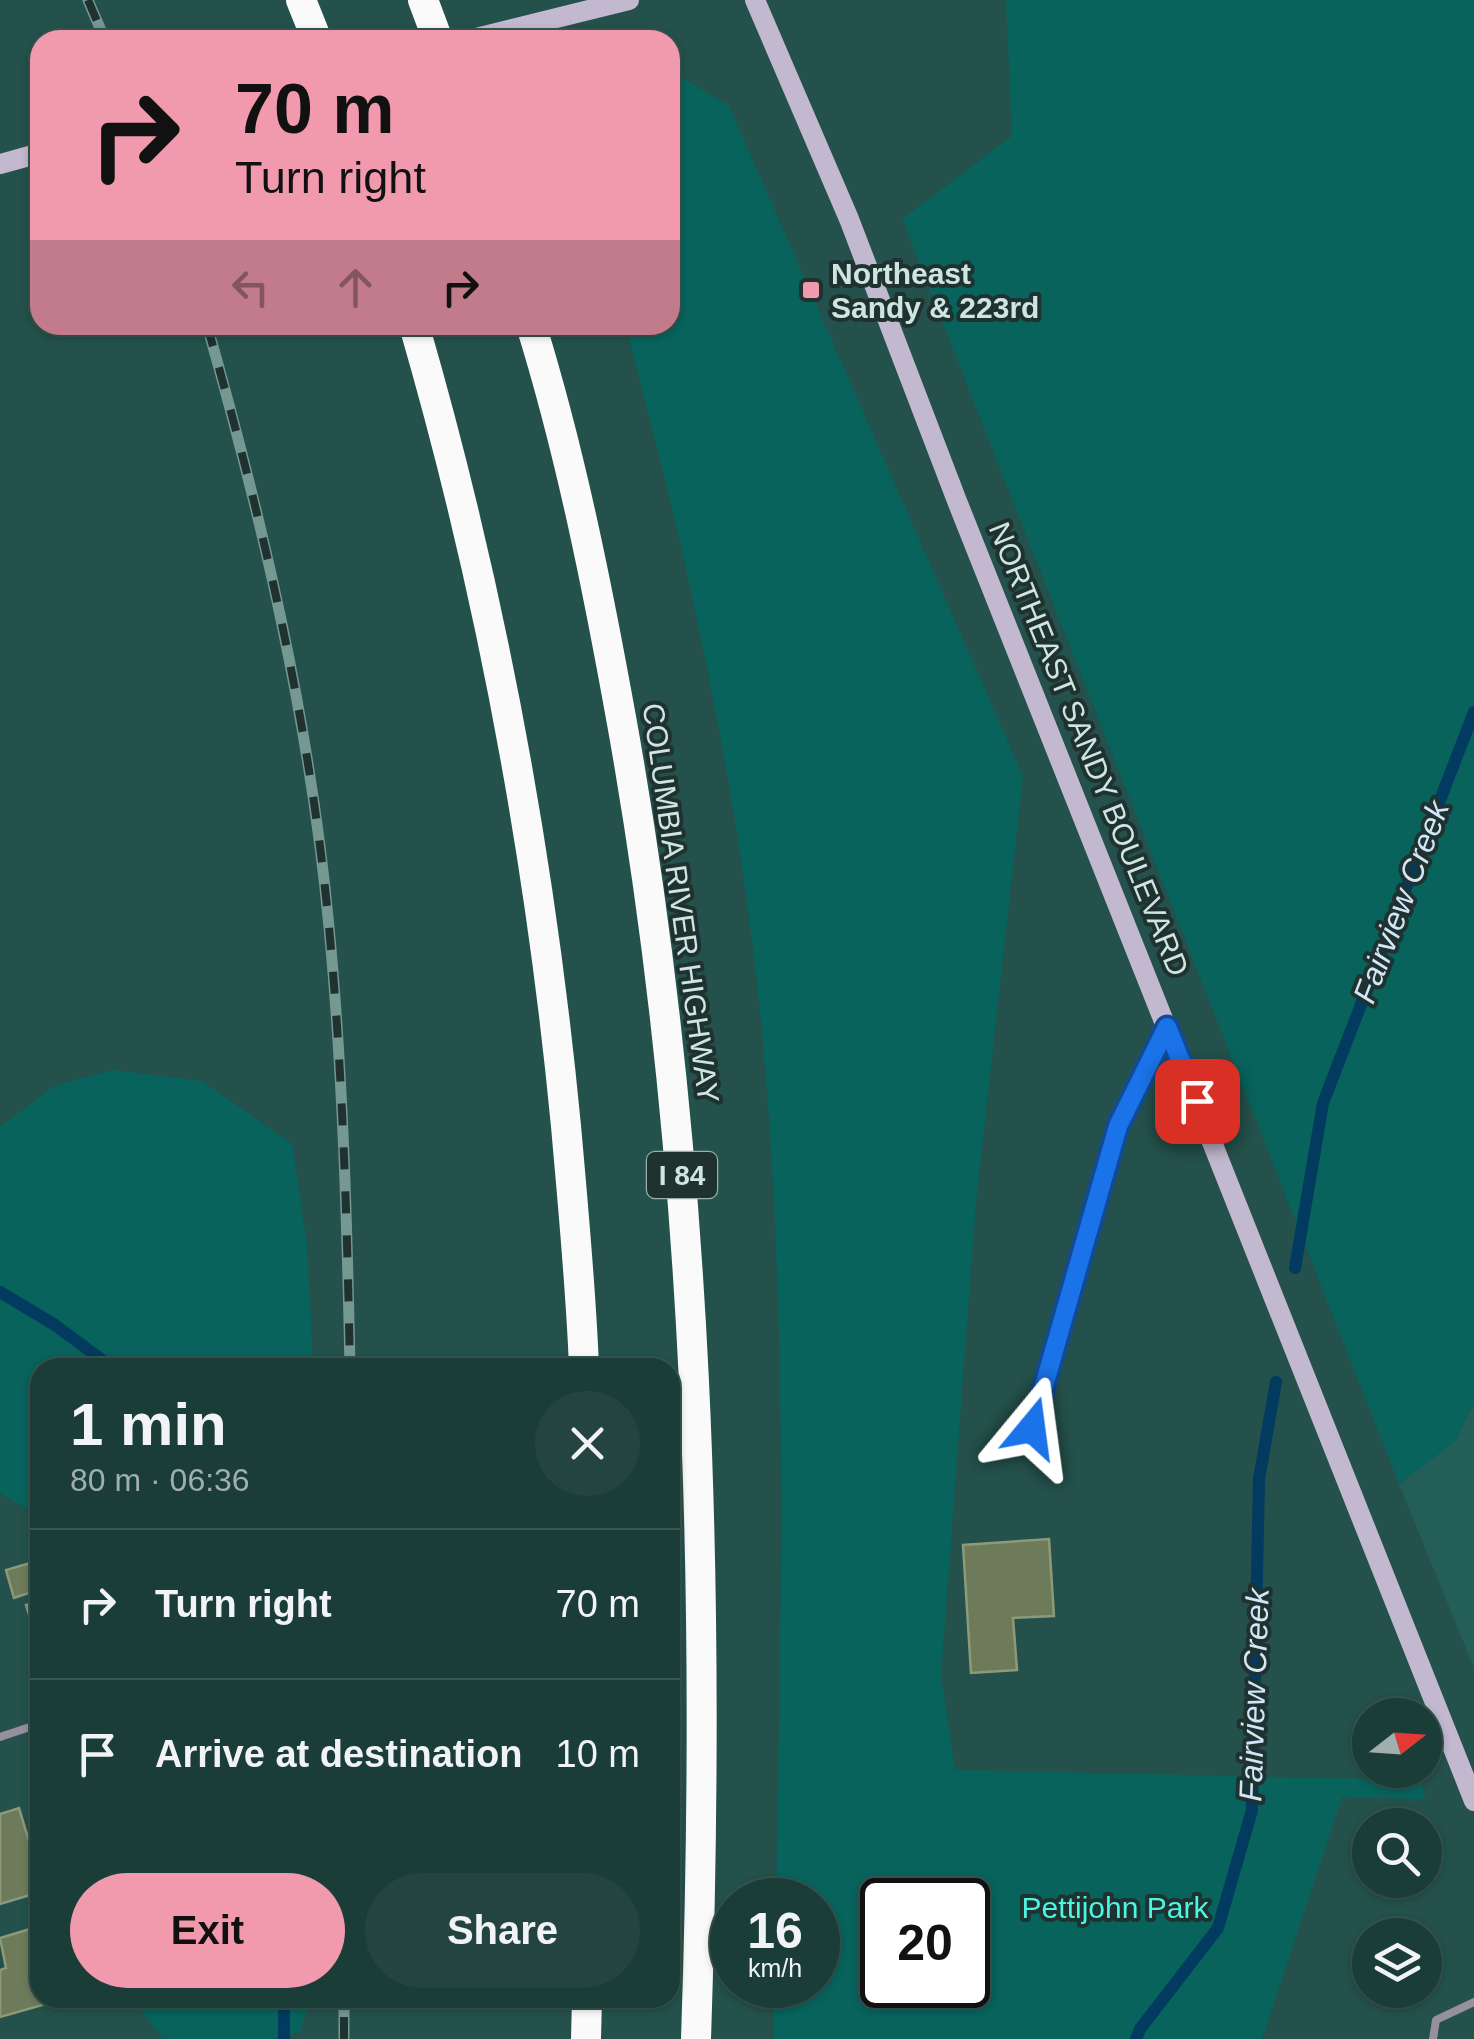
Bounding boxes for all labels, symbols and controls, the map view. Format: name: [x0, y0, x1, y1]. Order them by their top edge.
icon: right: [70, 70, 200, 200]
text: 70 m: [235, 70, 395, 148]
text: Turn right: [235, 152, 426, 203]
place label: Northeast Sandy & 223rd: [831, 257, 1039, 324]
icon: left: [223, 260, 278, 315]
icon: ahead: [328, 260, 383, 315]
icon: right: [433, 260, 488, 315]
marker: Northeast Sandy & 223rd: [800, 279, 822, 301]
street label: NORTHEAST SANDY BOULEVARD: [983, 517, 1195, 981]
street label: COLUMBIA RIVER HIGHWAY: [637, 701, 725, 1105]
water label: Fairview Creek: [1346, 794, 1457, 1008]
pin: [1155, 1059, 1240, 1144]
icon: arrive: [1170, 1074, 1225, 1129]
road number: I 84: [647, 1152, 717, 1198]
position arrow: [980, 1376, 1084, 1480]
text: 1 min: [70, 1391, 227, 1458]
button: close: [535, 1391, 640, 1496]
text: 80 m · 06:36: [70, 1462, 250, 1498]
icon: right: [70, 1577, 125, 1632]
text: Turn right: [155, 1583, 332, 1625]
text: 70 m: [556, 1583, 640, 1625]
water label: Fairview Creek: [1232, 1586, 1276, 1802]
north arrow: [1352, 1698, 1442, 1788]
map controls: [1352, 1698, 1442, 2008]
icon: arrive: [70, 1727, 125, 1782]
text: Arrive at destination: [155, 1733, 522, 1775]
text: 10 m: [556, 1733, 640, 1775]
button: search: [1352, 1808, 1442, 1898]
button: Exit: [70, 1873, 345, 1988]
button: Share: [365, 1873, 640, 1988]
speed limit sign: 20: [860, 1878, 990, 2008]
park label: Pettijohn Park: [1022, 1891, 1209, 1924]
text: 16: [747, 1903, 803, 1959]
button: layers: [1352, 1918, 1442, 2008]
text: km/h: [748, 1954, 802, 1982]

